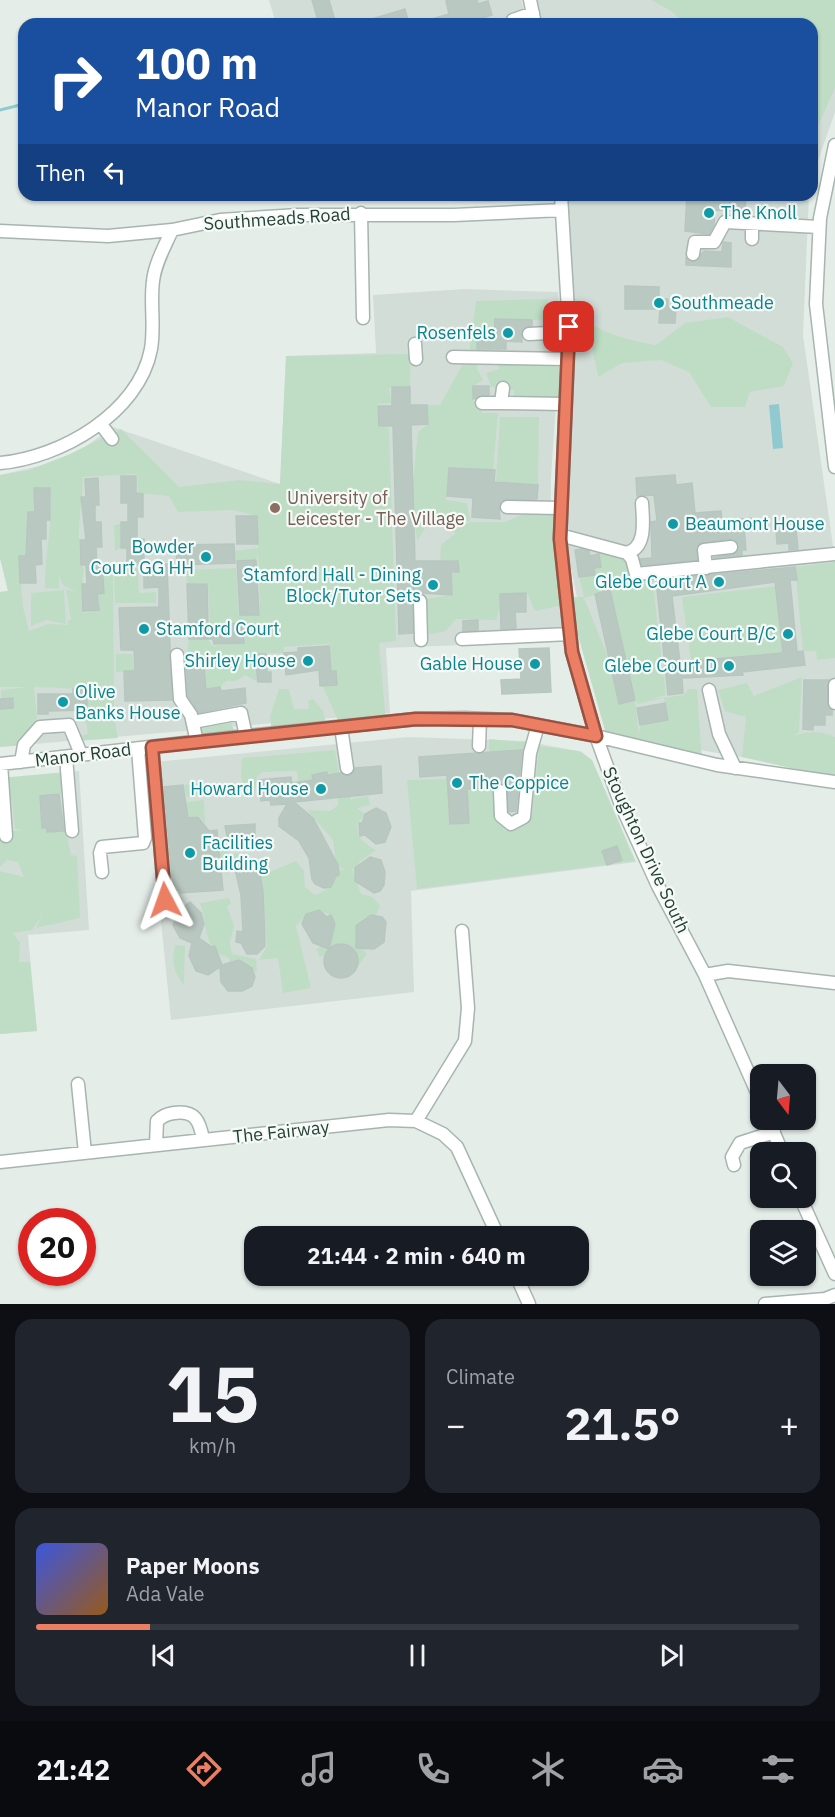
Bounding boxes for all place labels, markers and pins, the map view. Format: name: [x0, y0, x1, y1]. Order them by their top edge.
place label: The Knoll: [721, 201, 797, 224]
marker: The Knoll: [702, 206, 716, 220]
place label: Southmeade: [671, 291, 774, 314]
marker: Southmeade: [652, 296, 666, 310]
pin: [543, 301, 594, 352]
place label: Rosenfels: [416, 321, 496, 344]
marker: Rosenfels: [501, 326, 515, 340]
place label: University of Leicester - The Village: [287, 486, 465, 530]
marker: University of Leicester - The Village: [268, 501, 282, 515]
place label: Beaumont House: [685, 512, 825, 535]
marker: Beaumont House: [666, 517, 680, 531]
place label: Bowder Court GG HH: [91, 535, 194, 579]
marker: Bowder Court GG HH: [199, 550, 213, 564]
place label: Stamford Hall - Dining Block/Tutor Sets: [243, 563, 421, 607]
place label: Glebe Court A: [595, 570, 707, 593]
marker: Glebe Court A: [712, 575, 726, 589]
marker: Stamford Hall - Dining Block/Tutor Sets: [426, 578, 440, 592]
place label: Stamford Court: [156, 617, 280, 640]
marker: Stamford Court: [137, 622, 151, 636]
place label: Glebe Court B/C: [646, 622, 776, 645]
marker: Glebe Court B/C: [781, 627, 795, 641]
place label: Shirley House: [185, 649, 296, 672]
place label: Gable House: [420, 652, 523, 675]
marker: Shirley House: [301, 654, 315, 668]
place label: Glebe Court D: [604, 654, 717, 677]
marker: Gable House: [528, 657, 542, 671]
marker: Glebe Court D: [722, 659, 736, 673]
place label: Olive Banks House: [75, 680, 181, 724]
marker: Olive Banks House: [56, 695, 70, 709]
place label: The Coppice: [469, 771, 569, 794]
marker: The Coppice: [450, 776, 464, 790]
place label: Howard House: [190, 777, 309, 800]
marker: Howard House: [314, 782, 328, 796]
place label: Facilities Building: [202, 831, 273, 875]
marker: Facilities Building: [183, 846, 197, 860]

